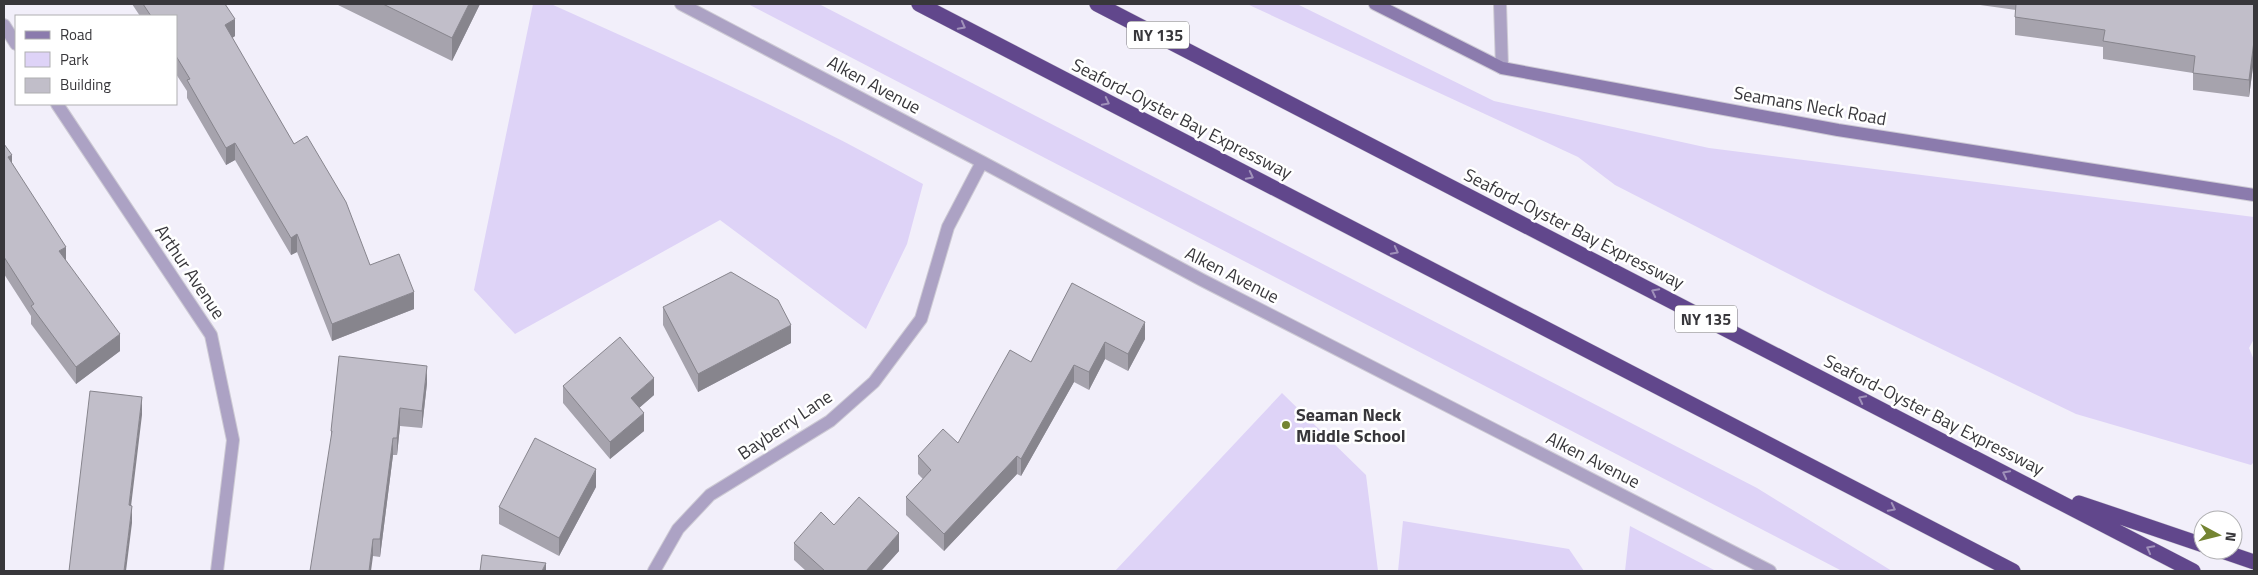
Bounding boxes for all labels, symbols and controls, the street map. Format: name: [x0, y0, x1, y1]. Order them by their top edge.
legend: [15, 15, 178, 105]
one-way arrow: [957, 20, 966, 30]
road number: NY 135: [1127, 22, 1189, 48]
text: Road: [60, 23, 92, 46]
text: Park: [60, 48, 89, 71]
street label: Alken Avenue: [823, 49, 926, 120]
street label: Seaford-Oyster Bay Expressway: [1067, 51, 1297, 186]
text: Building: [60, 73, 111, 96]
street label: Seamans Neck Road: [1732, 79, 1889, 132]
one-way arrow: [1101, 96, 1110, 106]
street label: Seaford-Oyster Bay Expressway: [1459, 161, 1689, 296]
one-way arrow: [1245, 170, 1254, 180]
street label: Arthur Avenue: [149, 219, 232, 324]
street label: Alken Avenue: [1181, 239, 1284, 310]
one-way arrow: [1389, 245, 1398, 255]
one-way arrow: [1651, 288, 1660, 298]
road number: NY 135: [1675, 306, 1737, 332]
street label: Seaford-Oyster Bay Expressway: [1819, 347, 2049, 482]
street label: Bayberry Lane: [732, 383, 837, 466]
one-way arrow: [1858, 395, 1867, 405]
place label: Seaman Neck Middle School: [1296, 401, 1406, 449]
marker: Seaman Neck Middle School: [1280, 419, 1292, 431]
street label: Alken Avenue: [1542, 424, 1645, 495]
one-way arrow: [2002, 470, 2011, 480]
one-way arrow: [1887, 502, 1896, 512]
north arrow: [2193, 510, 2243, 560]
text: N: [2220, 531, 2242, 543]
one-way arrow: [2146, 545, 2155, 555]

